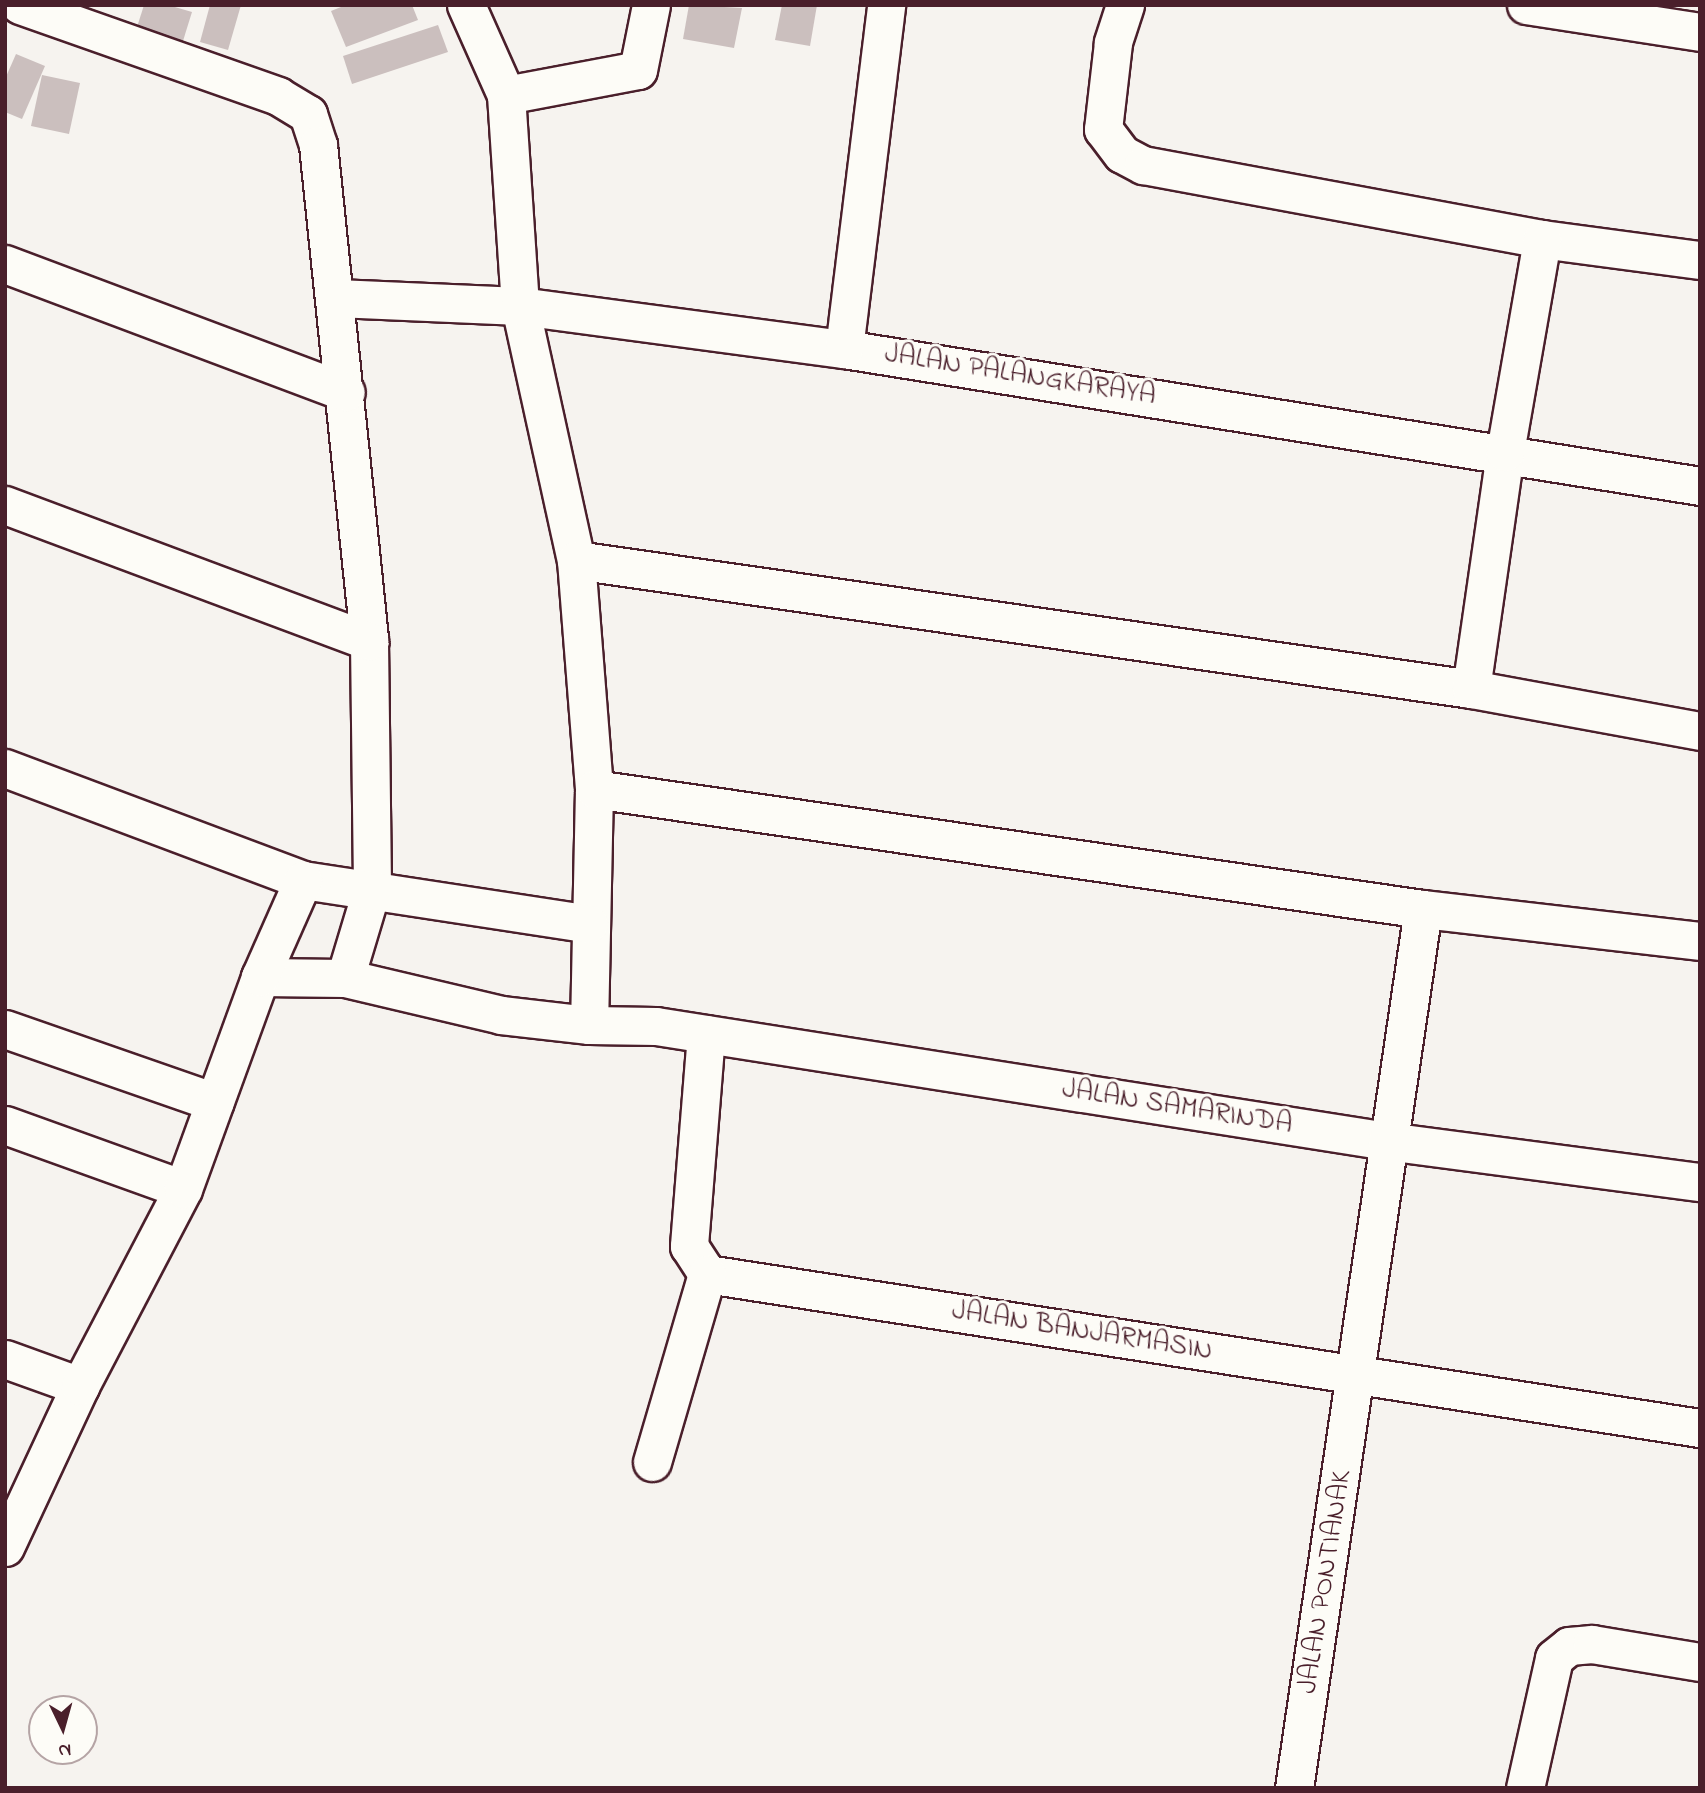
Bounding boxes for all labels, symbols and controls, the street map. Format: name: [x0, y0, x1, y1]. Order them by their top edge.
street label: JALAN PALANGKARAYA: [882, 338, 1158, 414]
street label: JALAN SAMARINDA: [1059, 1073, 1295, 1143]
street label: JALAN BANJARMASIN: [949, 1295, 1215, 1369]
street label: JALAN PONTIANAK: [1292, 1468, 1360, 1696]
north arrow: [28, 1695, 98, 1765]
text: N: [57, 1735, 72, 1763]

